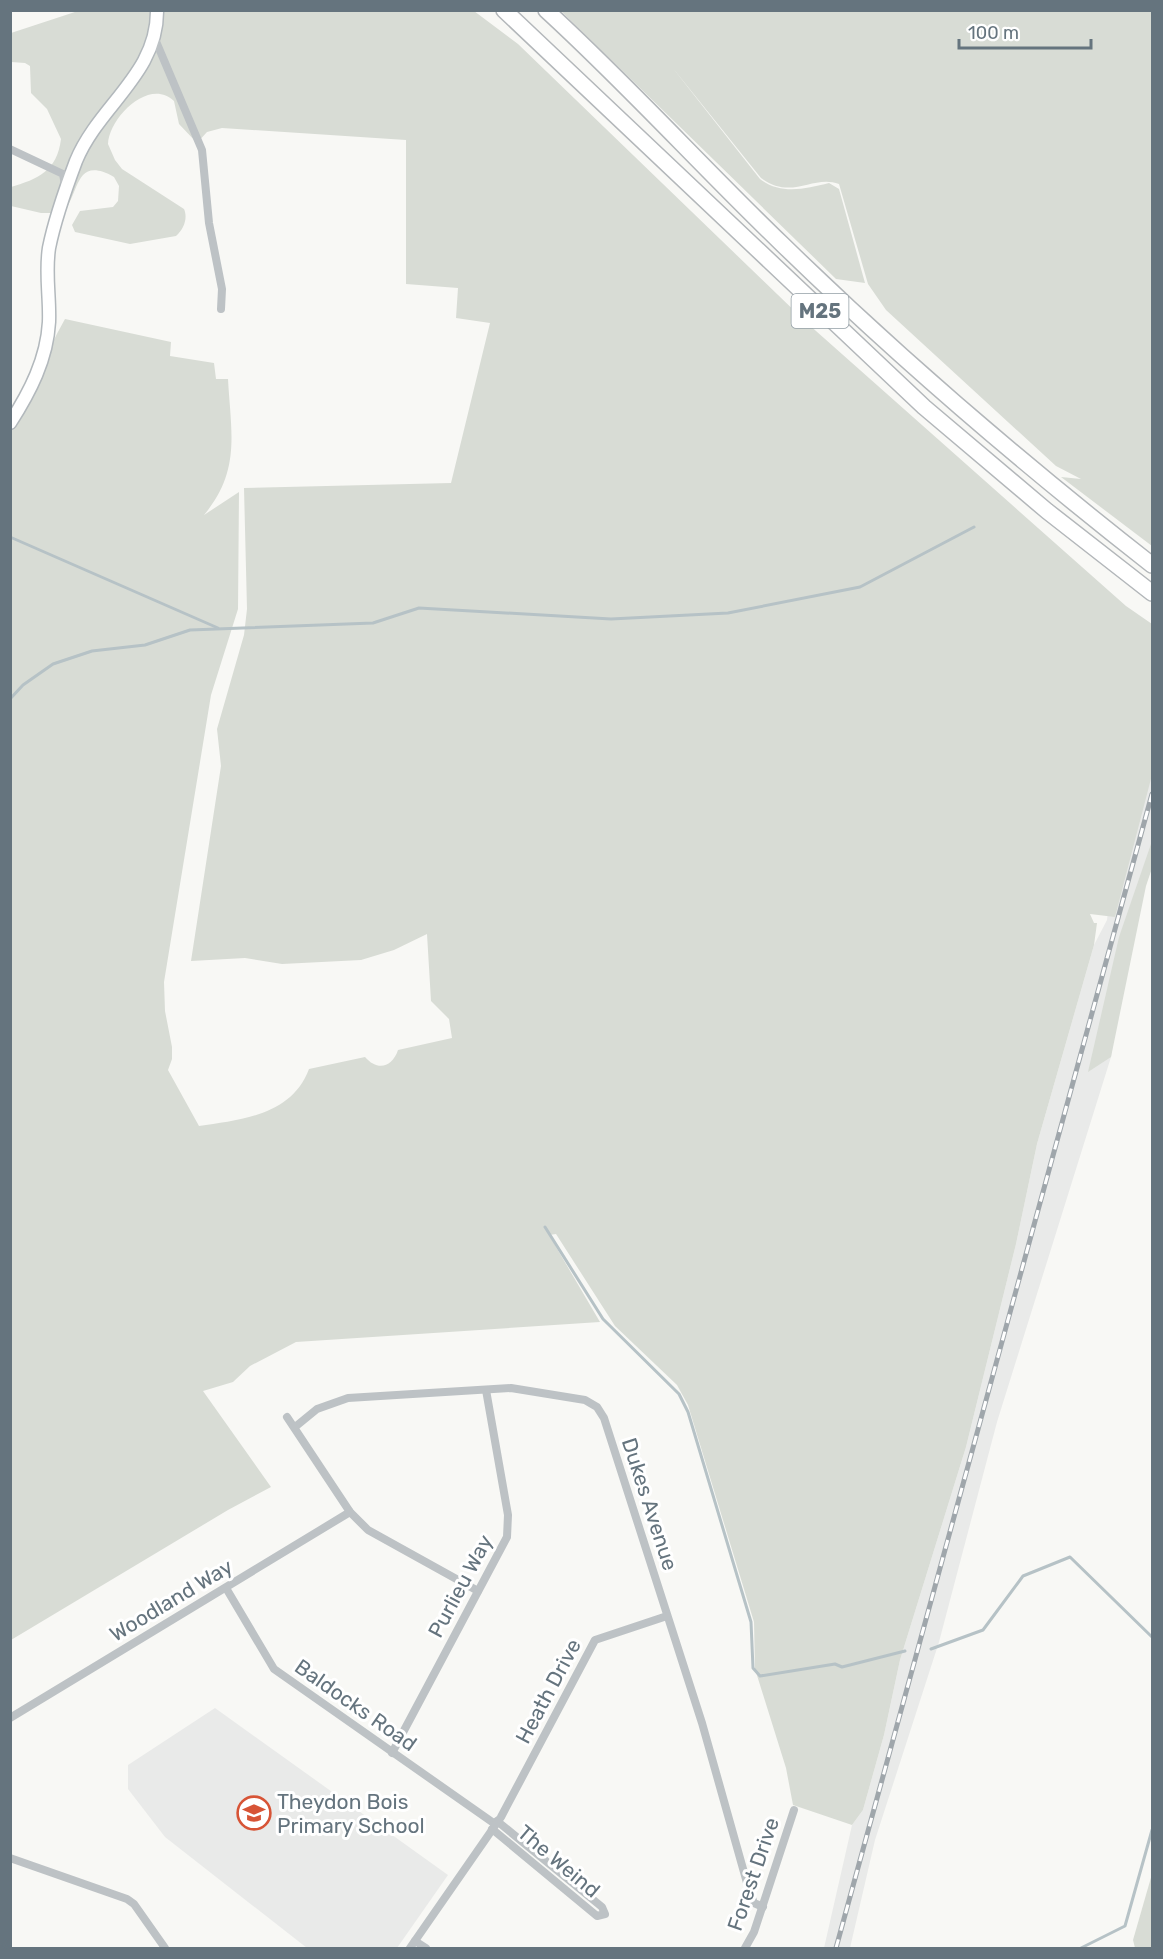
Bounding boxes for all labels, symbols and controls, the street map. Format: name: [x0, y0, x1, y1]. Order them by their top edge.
scale bar: [959, 12, 1091, 50]
text: 100 m: [968, 22, 1019, 44]
road number: M25: [792, 294, 848, 328]
street label: Dukes Avenue: [617, 1434, 683, 1574]
street label: Purlieu Way: [422, 1530, 498, 1642]
street label: Woodland Way: [105, 1553, 237, 1647]
street label: Heath Drive: [510, 1634, 586, 1748]
street label: Baldocks Road: [290, 1654, 422, 1756]
place label: Theydon Bois Primary School: [277, 1789, 425, 1838]
school or university icon: Theydon Bois Primary School: [236, 1795, 272, 1831]
street label: Forest Drive: [722, 1814, 784, 1934]
street label: The Weind: [513, 1819, 605, 1903]

